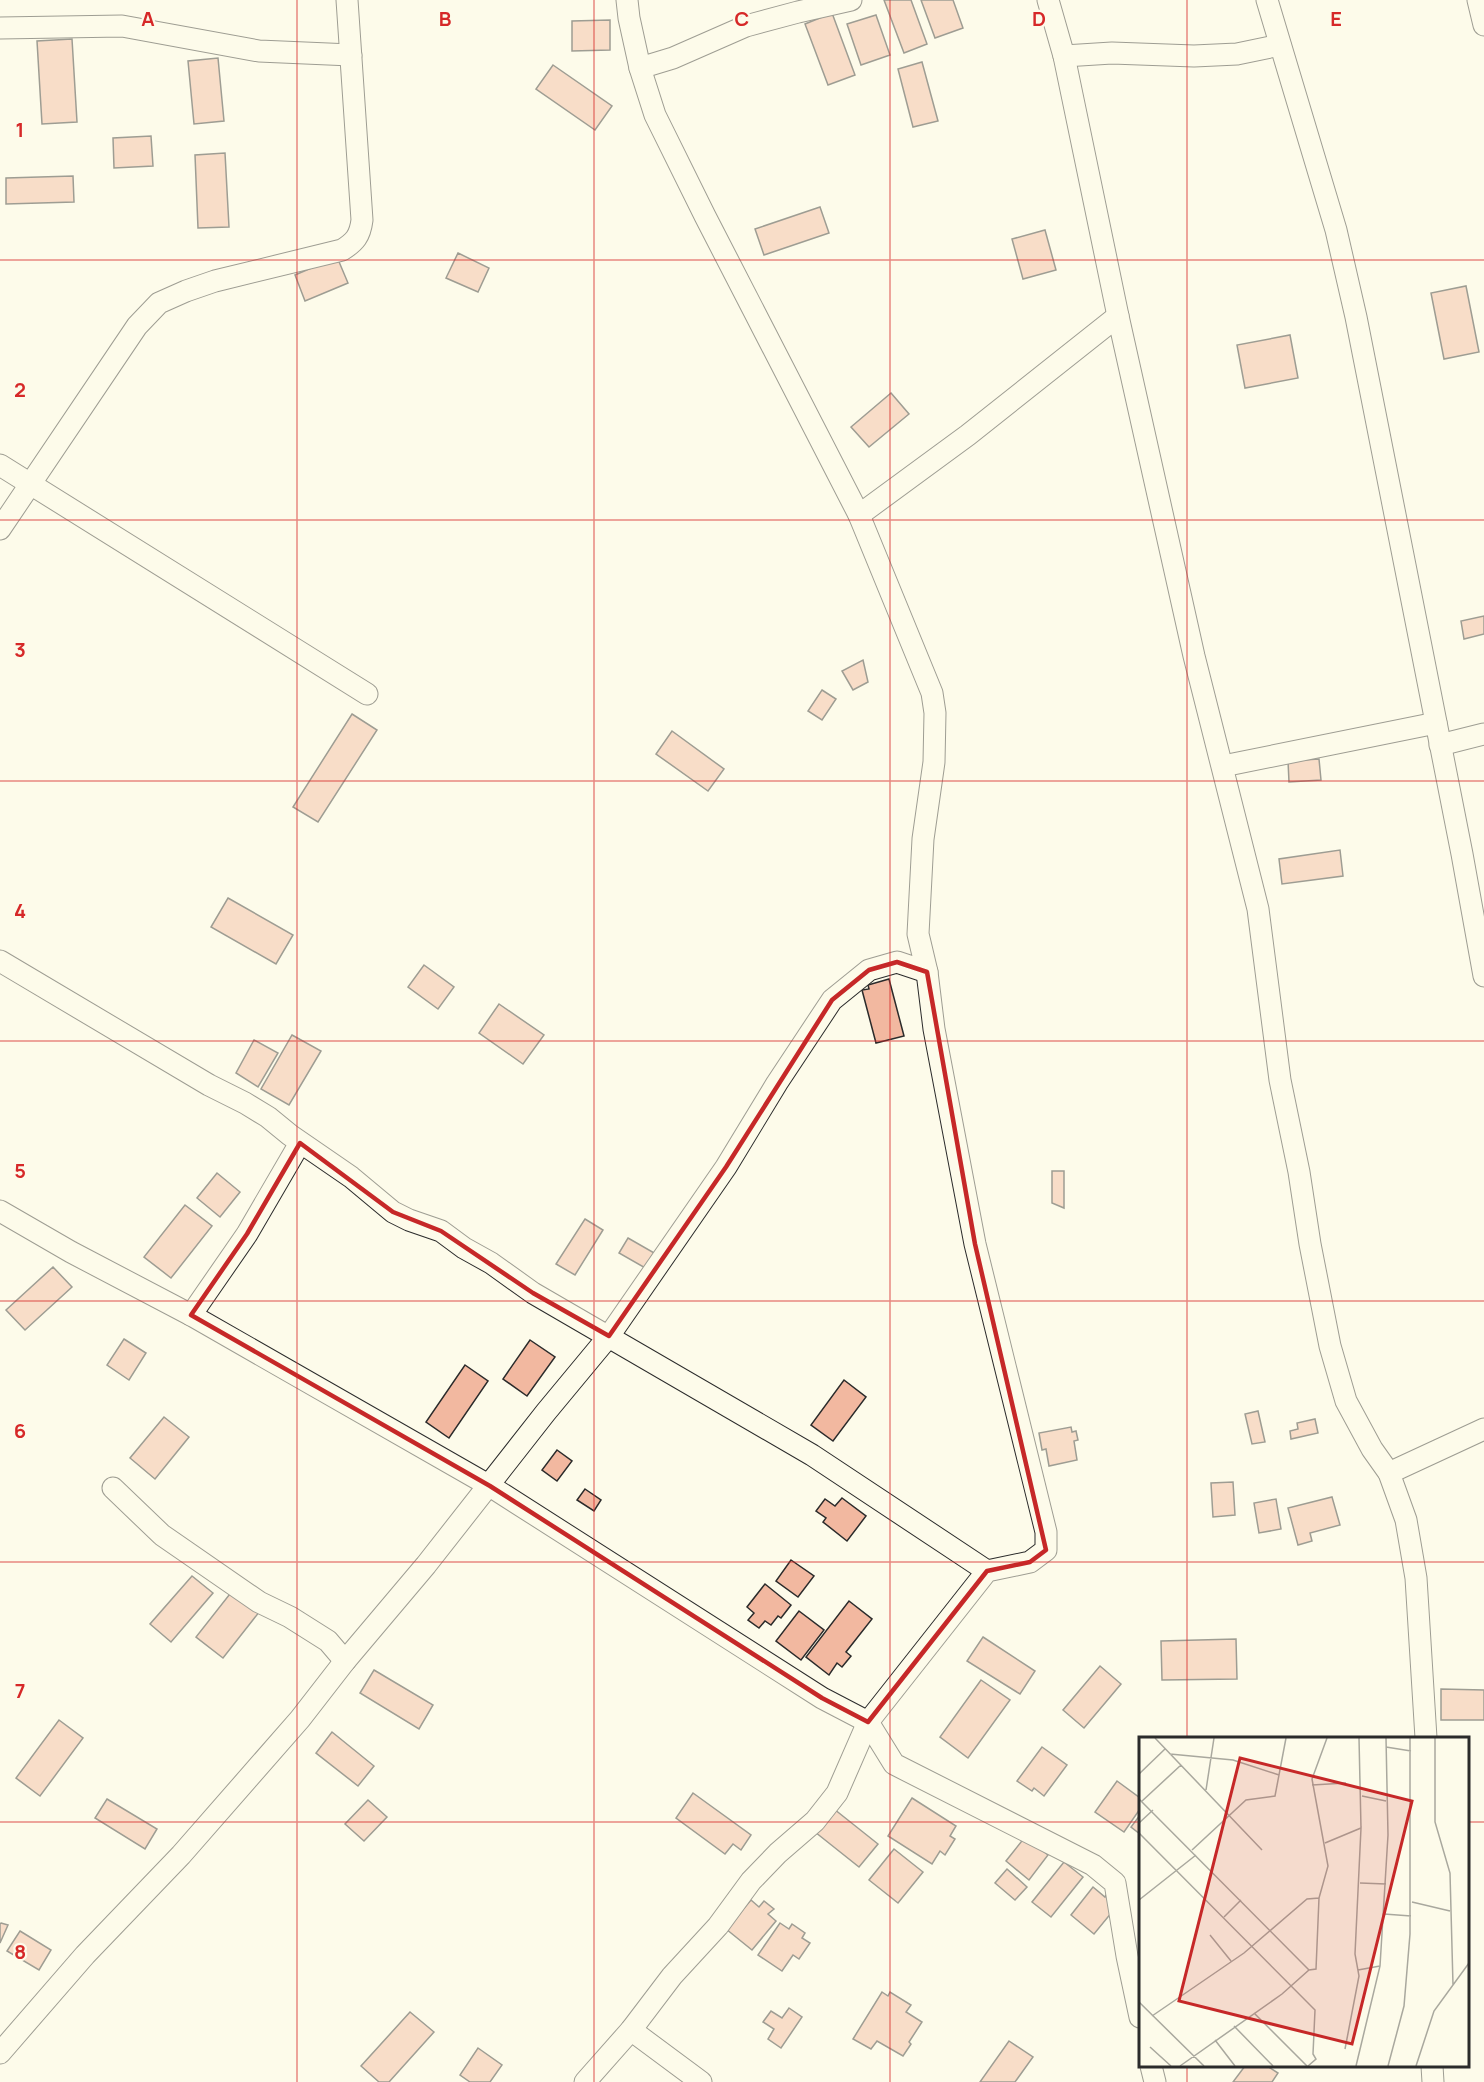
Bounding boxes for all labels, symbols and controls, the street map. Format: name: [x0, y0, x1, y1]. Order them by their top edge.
text: A: [141, 5, 155, 32]
text: B: [439, 5, 452, 32]
text: C: [735, 5, 749, 32]
text: D: [1032, 5, 1046, 32]
text: E: [1330, 5, 1342, 32]
text: 1: [16, 116, 24, 143]
text: 2: [14, 376, 26, 403]
text: 3: [14, 636, 26, 663]
text: 4: [14, 897, 26, 924]
text: 5: [14, 1157, 26, 1184]
text: 6: [14, 1417, 26, 1444]
text: 7: [15, 1677, 25, 1704]
inset map: [1139, 1737, 1469, 2067]
text: 8: [14, 1938, 26, 1965]

